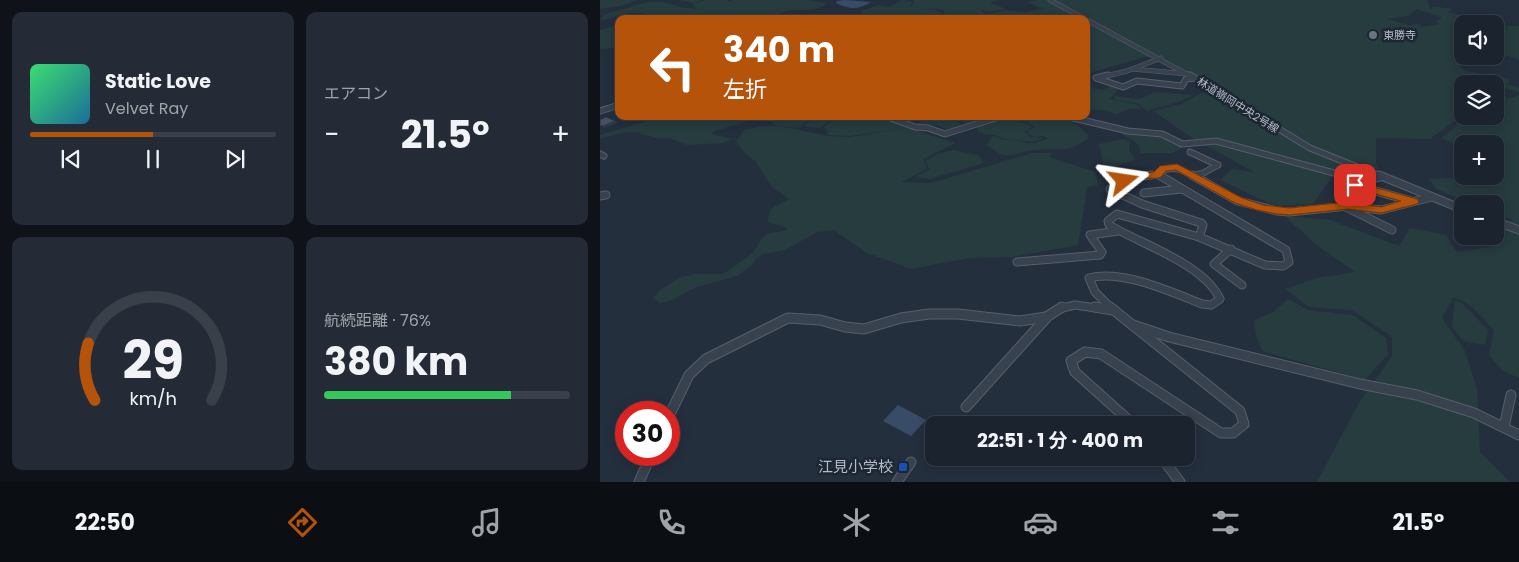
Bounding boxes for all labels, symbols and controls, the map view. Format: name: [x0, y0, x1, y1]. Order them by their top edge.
map controls: [1454, 15, 1504, 245]
button: sound: [1454, 15, 1504, 65]
text: 340 m: [723, 25, 835, 74]
place label: 東勝寺: [1383, 27, 1416, 43]
marker: 東勝寺: [1367, 29, 1379, 41]
icon: left: [640, 35, 705, 100]
text: Static Love: [105, 68, 211, 95]
street label: 林道嶺岡中央2号線: [1194, 73, 1282, 137]
text: 左折: [723, 74, 767, 105]
button: layers: [1454, 75, 1504, 125]
text: エアコン: [324, 82, 388, 105]
text: Velvet Ray: [105, 97, 188, 120]
text: 21.5°: [401, 108, 490, 161]
text: −: [324, 115, 339, 154]
text: +: [551, 115, 570, 154]
button: +: [1454, 135, 1504, 185]
icon: previous: [57, 145, 85, 173]
icon: pause: [139, 145, 167, 173]
icon: next: [221, 145, 249, 173]
position arrow: [1097, 154, 1149, 206]
pin: [1334, 164, 1376, 206]
icon: arrive: [1341, 171, 1369, 199]
button: −: [1454, 195, 1504, 245]
text: 航続距離 · 76%: [324, 309, 431, 332]
text: 29: [122, 324, 184, 397]
text: 380 km: [324, 335, 468, 388]
text: km/h: [129, 386, 177, 411]
speed limit sign: 30: [615, 401, 680, 466]
text: 22:51 · 1 分 · 400 m: [977, 427, 1143, 454]
place label: 江見小学校: [818, 456, 893, 477]
marker: 江見小学校: [897, 461, 909, 473]
icon: directions: [285, 505, 320, 540]
icon: music: [469, 505, 504, 540]
icon: phone: [654, 505, 689, 540]
icon: climate: [839, 505, 874, 540]
icon: car: [1023, 505, 1058, 540]
icon: filters: [1208, 505, 1243, 540]
text: 22:50: [75, 507, 135, 538]
text: 21.5°: [1393, 507, 1444, 538]

